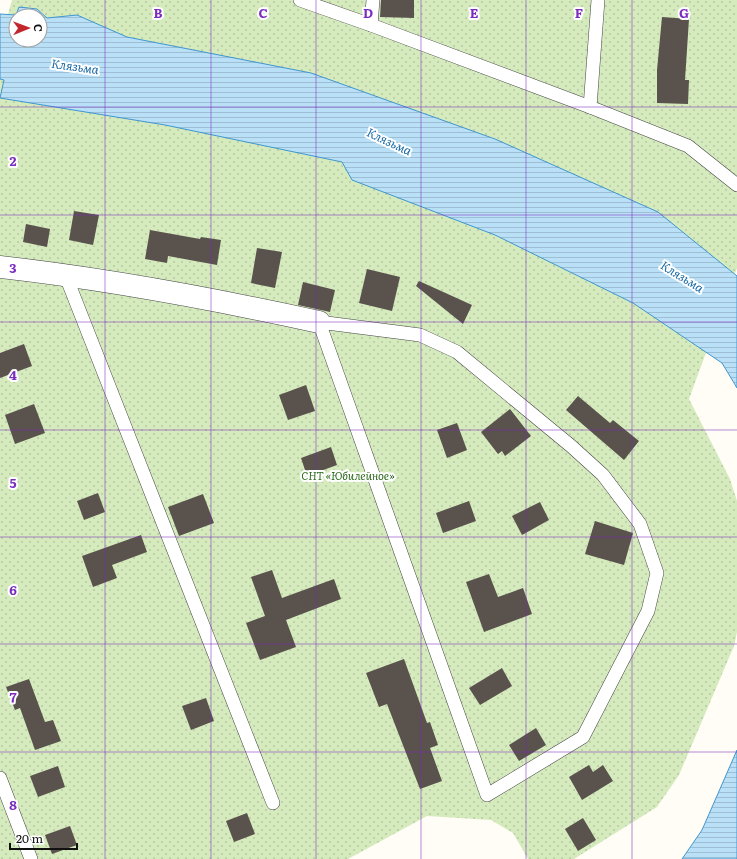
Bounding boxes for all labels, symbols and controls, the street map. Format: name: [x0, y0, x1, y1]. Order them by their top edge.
text: B: [154, 3, 163, 22]
text: C: [258, 3, 268, 22]
text: D: [363, 3, 373, 22]
text: E: [470, 3, 479, 22]
text: F: [575, 3, 583, 22]
text: G: [679, 3, 689, 22]
north arrow: [8, 8, 48, 48]
text: С: [31, 24, 47, 32]
water label: Клязьма: [50, 54, 100, 78]
water label: Клязьма: [364, 123, 415, 159]
text: 2: [10, 151, 17, 170]
water label: Клязьма: [657, 256, 708, 297]
text: 3: [9, 258, 17, 277]
text: 4: [9, 365, 17, 384]
park label: СНТ «Юбилейное»: [301, 467, 395, 483]
text: 5: [9, 473, 17, 492]
text: 6: [9, 580, 17, 599]
text: 7: [9, 687, 17, 706]
text: 8: [9, 795, 17, 814]
scale bar: [10, 825, 77, 851]
text: 20 m: [16, 829, 43, 847]

